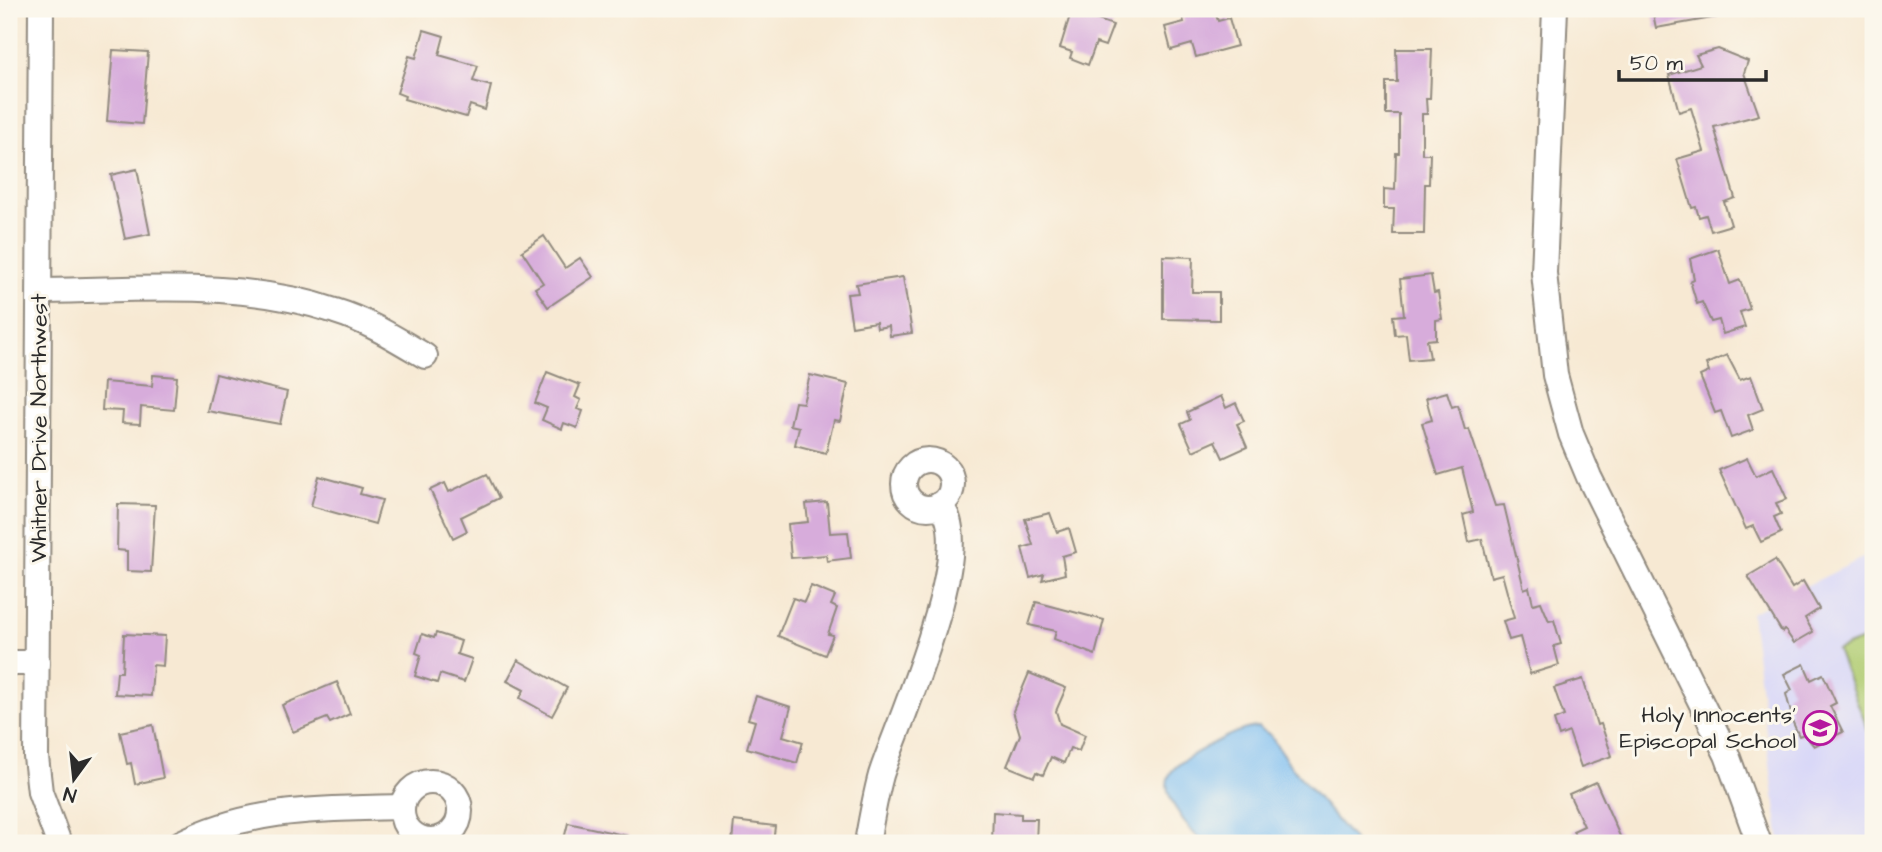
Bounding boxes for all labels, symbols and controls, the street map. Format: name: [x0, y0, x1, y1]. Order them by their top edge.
scale bar: [1619, 38, 1766, 82]
text: 50 m: [1630, 49, 1684, 78]
street label: Whitner Drive Northwest: [23, 293, 55, 562]
place label: Holy Innocents' Episcopal School: [1620, 699, 1796, 757]
school or university icon: Holy Innocents' Episcopal School: [1801, 709, 1839, 747]
north arrow: [38, 744, 108, 814]
text: N: [61, 779, 79, 809]

